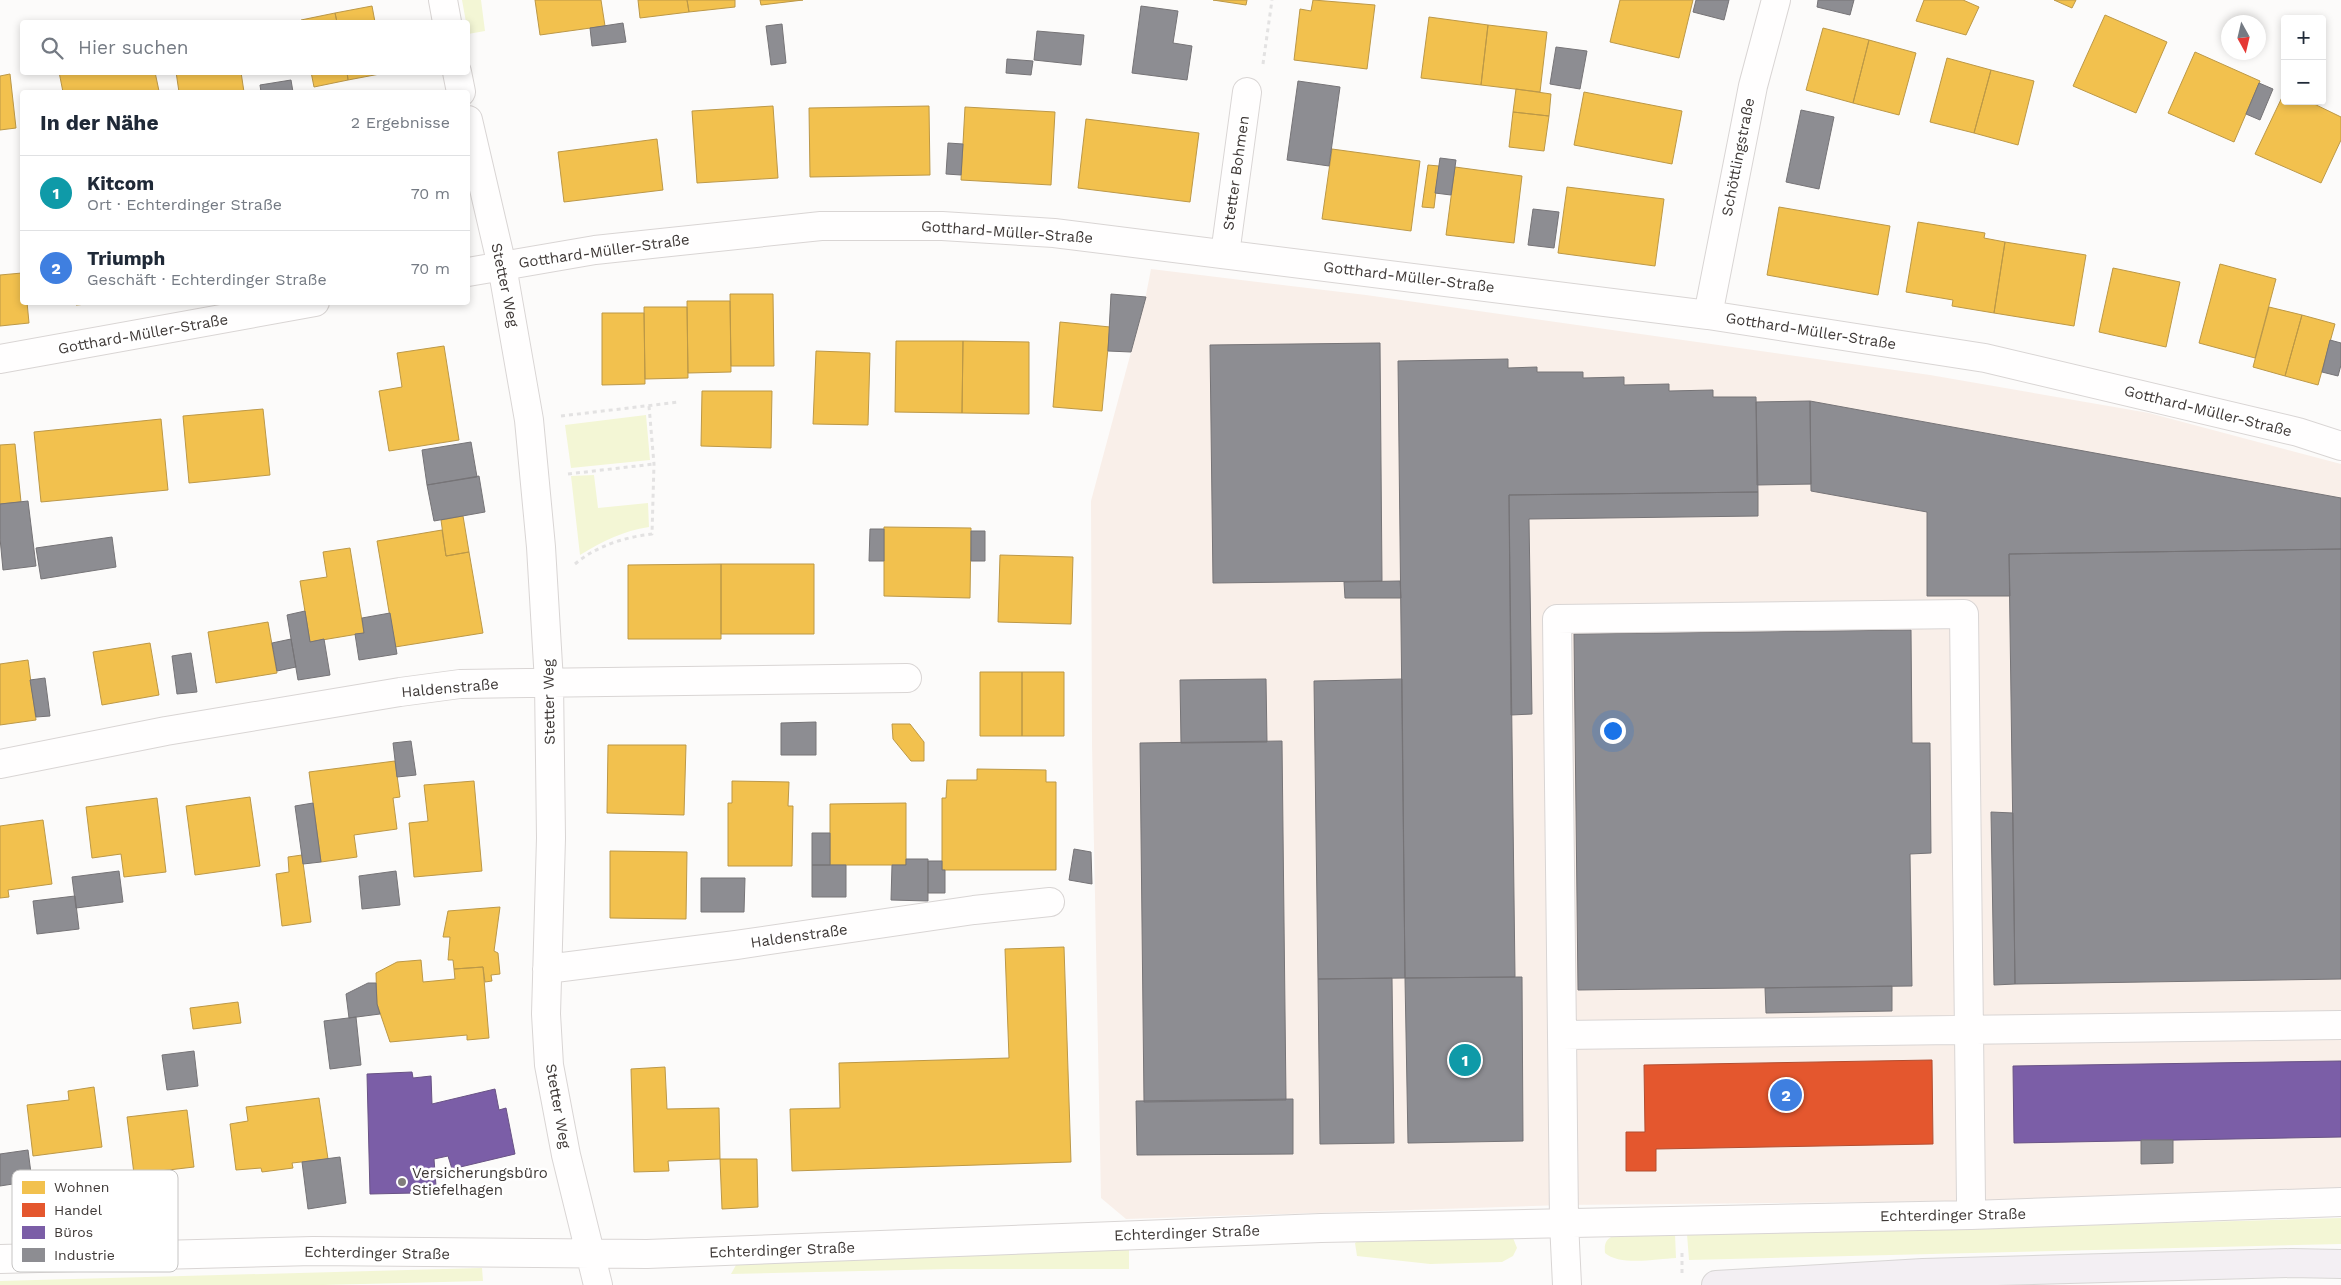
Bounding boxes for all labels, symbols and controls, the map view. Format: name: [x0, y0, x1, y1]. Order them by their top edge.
north arrow: [2221, 15, 2266, 60]
map controls: [2281, 15, 2326, 105]
button: +: [2281, 15, 2326, 60]
search box: [20, 20, 470, 75]
icon: search: [38, 34, 66, 62]
text: Hier suchen: [78, 36, 189, 59]
button: −: [2281, 60, 2326, 105]
street label: Schöttlingstraße: [1718, 96, 1758, 218]
text: In der Nähe: [40, 110, 159, 135]
text: 2 Ergebnisse: [351, 113, 450, 132]
street label: Stetter Bohmen: [1219, 114, 1253, 232]
text: Kitcom: [87, 172, 154, 195]
text: 1: [53, 184, 59, 203]
text: 70 m: [411, 184, 450, 203]
text: Ort · Echterdinger Straße: [87, 195, 282, 214]
street label: Gotthard-Müller-Straße: [920, 217, 1094, 247]
street label: Gotthard-Müller-Straße: [517, 230, 691, 272]
street label: Stetter Weg: [487, 241, 523, 329]
text: Triumph: [87, 247, 165, 270]
street label: Gotthard-Müller-Straße: [1322, 258, 1496, 296]
text: 2: [51, 259, 61, 278]
text: 70 m: [411, 259, 450, 278]
text: Geschäft · Echterdinger Straße: [87, 270, 327, 289]
street label: Gotthard-Müller-Straße: [1724, 309, 1898, 353]
street label: Gotthard-Müller-Straße: [57, 310, 229, 358]
street label: Gotthard-Müller-Straße: [2122, 381, 2294, 441]
street label: Stetter Weg: [539, 659, 559, 745]
street label: Haldenstraße: [400, 675, 500, 701]
your location: [1600, 718, 1626, 744]
street label: Haldenstraße: [749, 920, 849, 952]
pin: 1: [1449, 1041, 1481, 1079]
street label: Stetter Weg: [542, 1062, 574, 1150]
pin: 2: [1770, 1076, 1802, 1114]
place label: Versicherungsbüro Stiefelhagen: [412, 1164, 548, 1199]
legend: [12, 1170, 178, 1272]
marker: Versicherungsbüro Stiefelhagen: [396, 1176, 408, 1188]
text: Wohnen: [54, 1179, 109, 1195]
text: Handel: [54, 1202, 103, 1218]
street label: Echterdinger Straße: [1880, 1205, 2026, 1225]
street label: Echterdinger Straße: [1114, 1221, 1260, 1245]
text: Büros: [54, 1224, 93, 1240]
street label: Echterdinger Straße: [709, 1238, 855, 1262]
street label: Echterdinger Straße: [304, 1243, 450, 1263]
text: Industrie: [54, 1247, 115, 1263]

